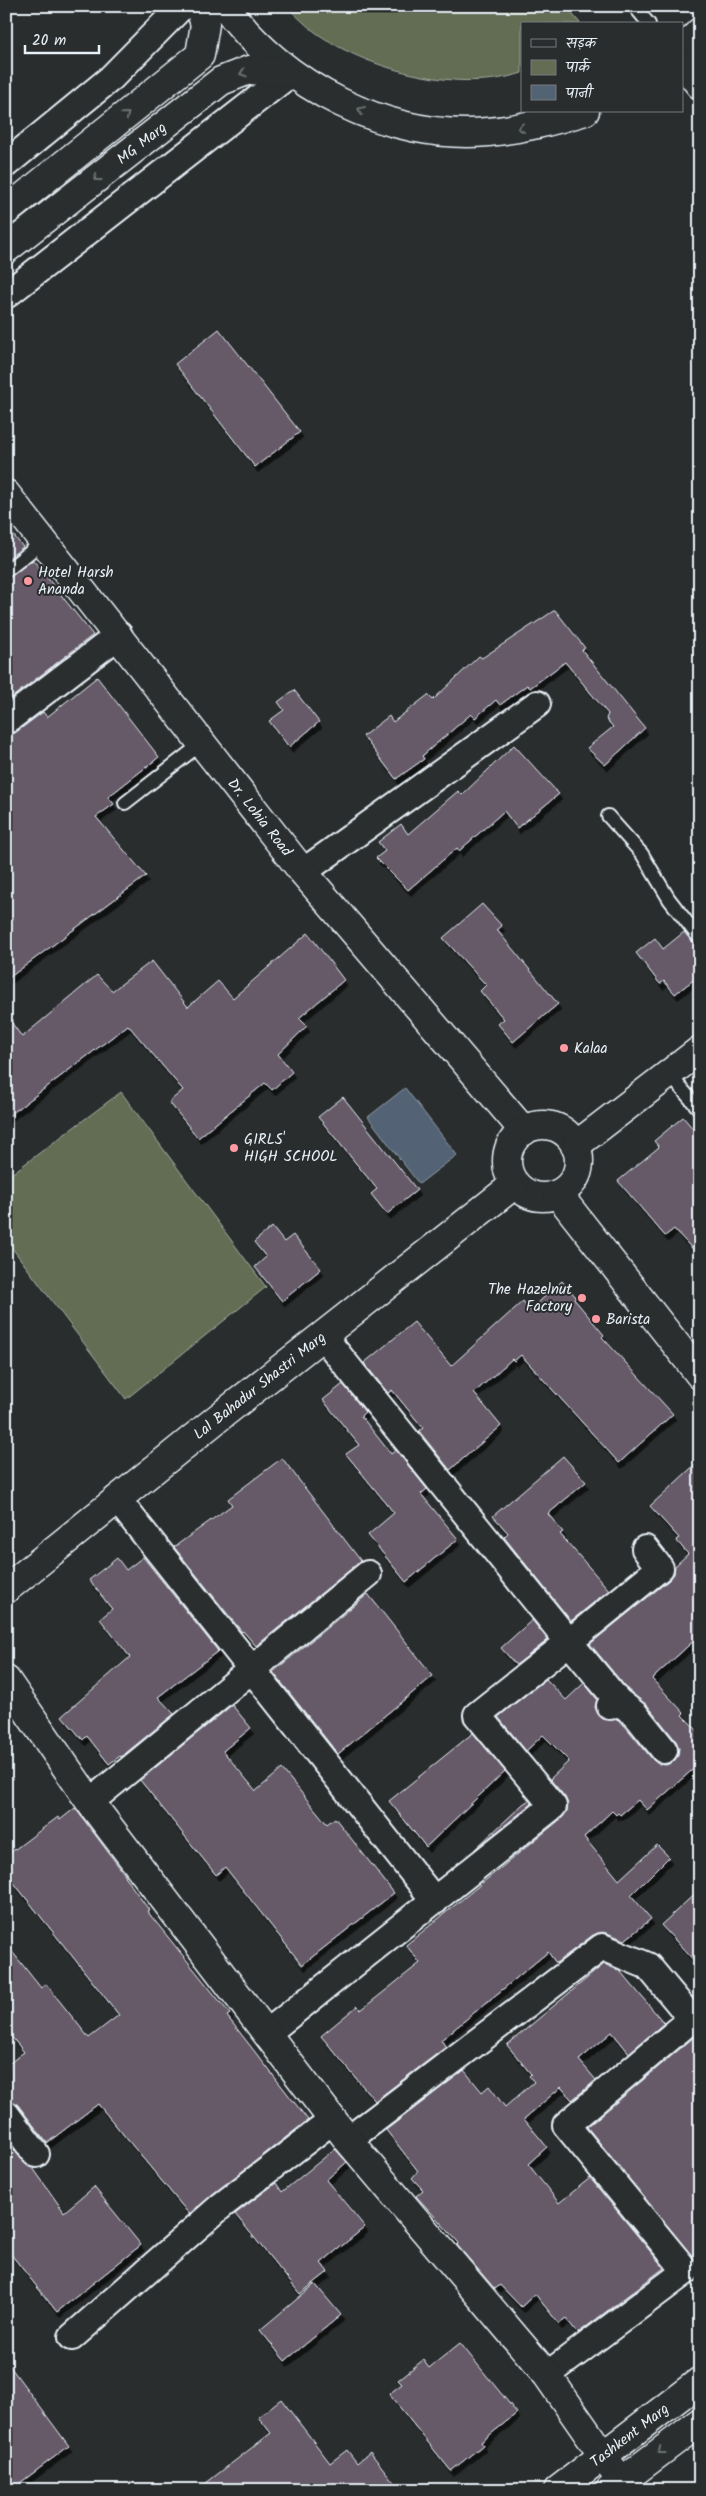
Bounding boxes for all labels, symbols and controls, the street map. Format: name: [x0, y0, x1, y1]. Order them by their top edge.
scale bar: [25, 22, 99, 54]
legend: [521, 22, 684, 112]
text: 20 m: [32, 29, 66, 53]
text: सड़क: [566, 32, 598, 56]
text: पार्क: [565, 56, 592, 80]
one-way arrow: [239, 67, 247, 77]
text: पानी: [565, 82, 595, 106]
one-way arrow: [357, 106, 366, 117]
one-way arrow: [120, 112, 129, 120]
street label: MG Marg: [112, 117, 172, 171]
one-way arrow: [516, 122, 524, 133]
one-way arrow: [94, 172, 103, 181]
place label: Hotel Harsh Ananda: [38, 561, 114, 602]
marker: Hotel Harsh Ananda: [22, 575, 34, 587]
street label: Dr. Lohia Road: [221, 773, 298, 863]
place label: Kalaa: [574, 1037, 608, 1061]
marker: Kalaa: [558, 1042, 570, 1054]
place label: GIRLS' HIGH SCHOOL: [244, 1128, 338, 1169]
marker: GIRLS' HIGH SCHOOL: [228, 1142, 240, 1154]
place label: The Hazelnut Factory: [488, 1278, 573, 1319]
marker: The Hazelnut Factory: [576, 1292, 588, 1304]
place label: Barista: [606, 1308, 650, 1332]
marker: Barista: [590, 1313, 602, 1325]
street label: Lal Bahadur Shastri Marg: [189, 1326, 331, 1446]
street label: Tashkent Marg: [585, 2398, 675, 2474]
one-way arrow: [657, 2445, 667, 2454]

